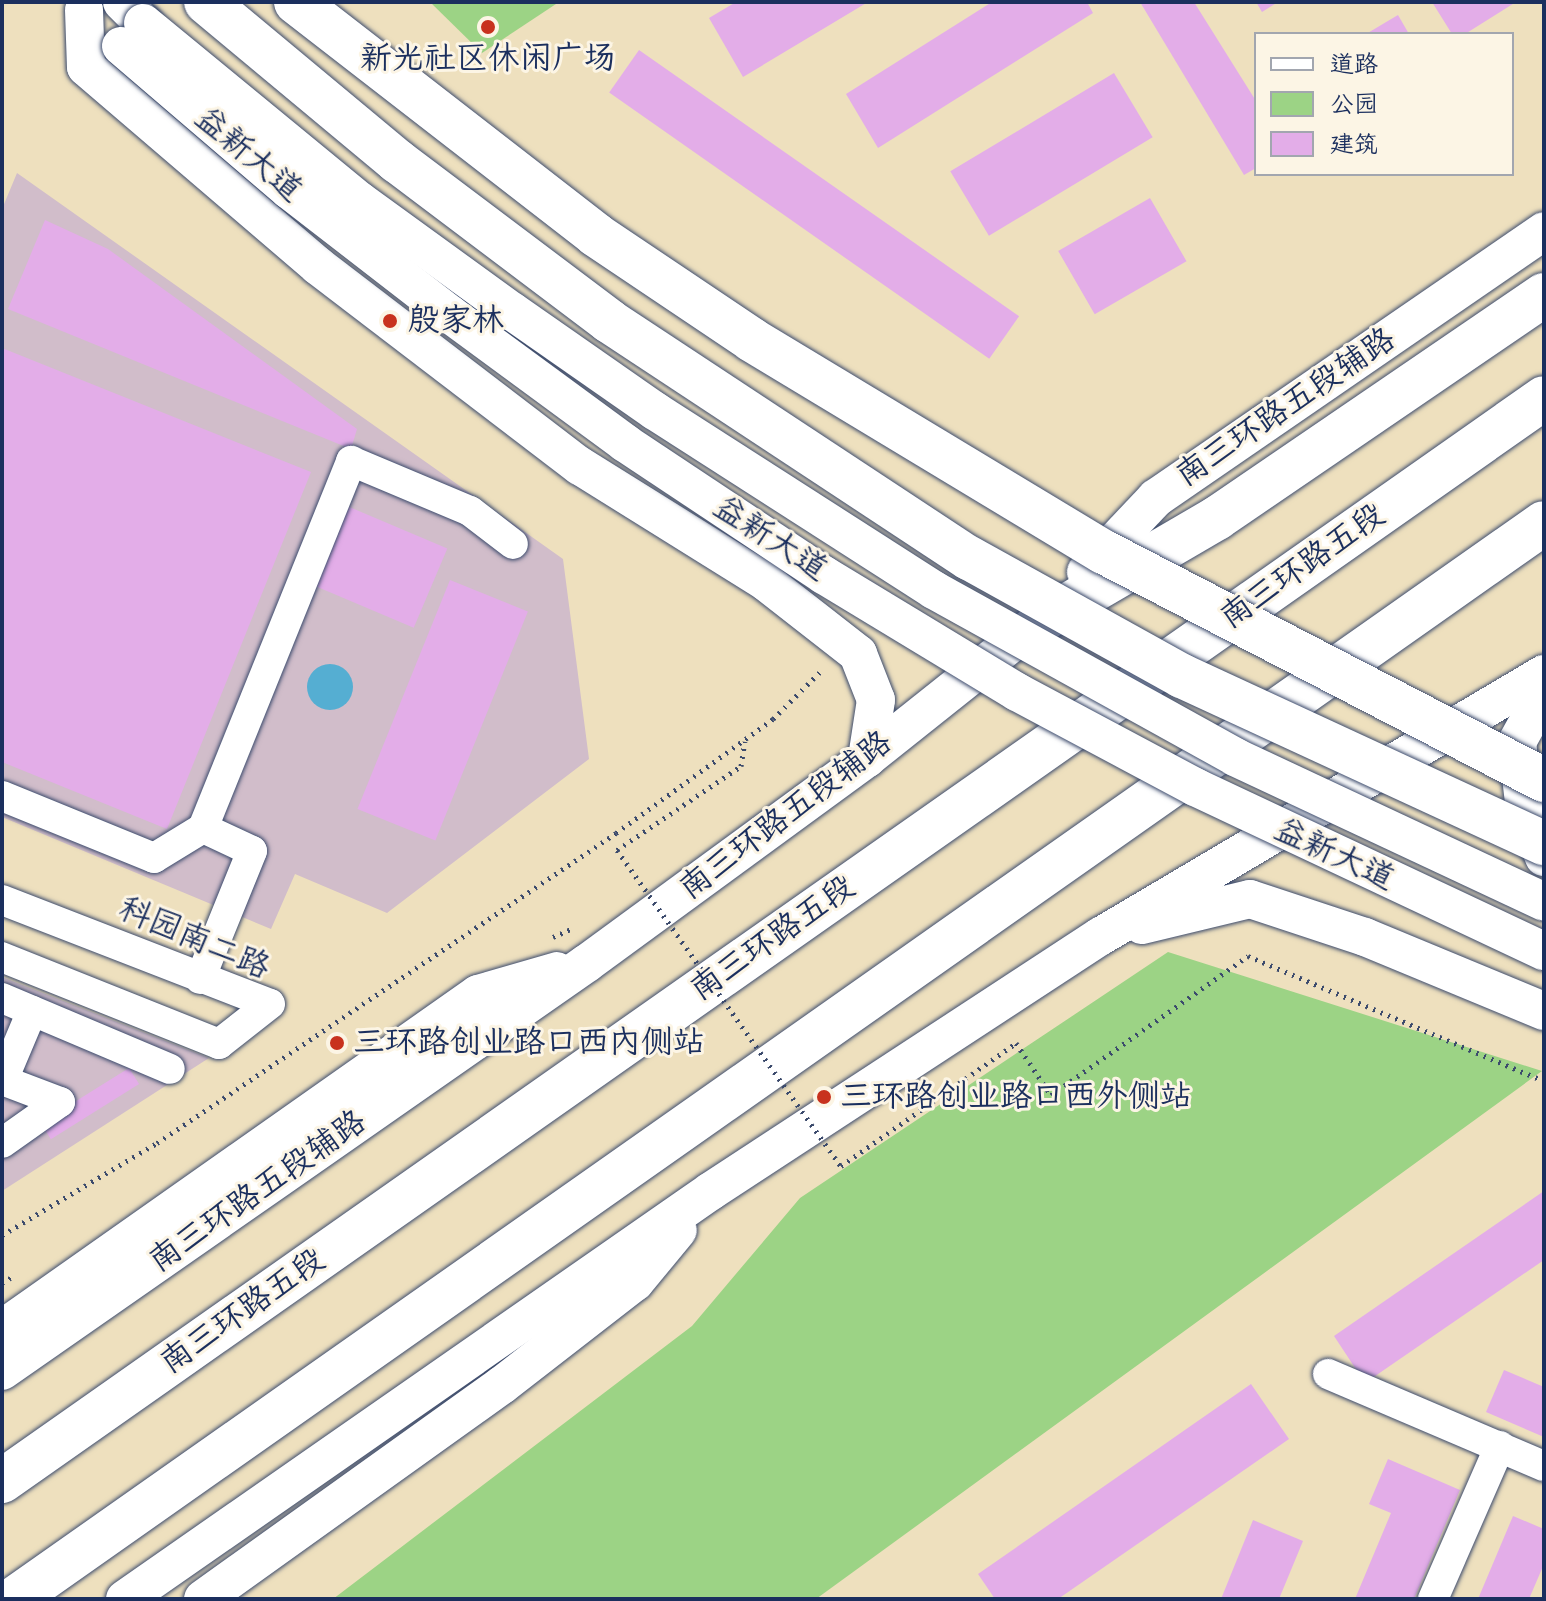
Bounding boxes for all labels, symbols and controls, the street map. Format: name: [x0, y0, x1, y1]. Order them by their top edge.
marker: 新光社区休闲广场: [479, 18, 497, 36]
legend: [1254, 32, 1514, 176]
place label: 新光社区休闲广场: [360, 40, 616, 78]
text: 道路: [1330, 50, 1378, 81]
text: 公园: [1330, 90, 1378, 121]
street label: 益新大道: [187, 99, 309, 211]
text: 建筑: [1330, 130, 1378, 161]
place label: 殷家林: [408, 302, 504, 340]
marker: 殷家林: [379, 310, 401, 332]
street label: 南三环路五段辅路: [1169, 321, 1403, 495]
street label: 益新大道: [706, 488, 834, 590]
street label: 南三环路五段: [1213, 496, 1393, 638]
street label: 南三环路五段辅路: [672, 724, 900, 908]
street label: 益新大道: [1268, 811, 1400, 899]
street label: 南三环路五段: [683, 868, 863, 1010]
street label: 科园南二路: [113, 890, 275, 988]
place label: 三环路创业路口西内侧站: [353, 1024, 705, 1062]
marker: 三环路创业路口西内侧站: [328, 1034, 346, 1052]
place label: 三环路创业路口西外侧站: [840, 1078, 1192, 1116]
marker: 三环路创业路口西外侧站: [815, 1088, 833, 1106]
street label: 南三环路五段辅路: [142, 1103, 374, 1281]
street label: 南三环路五段: [153, 1241, 333, 1383]

